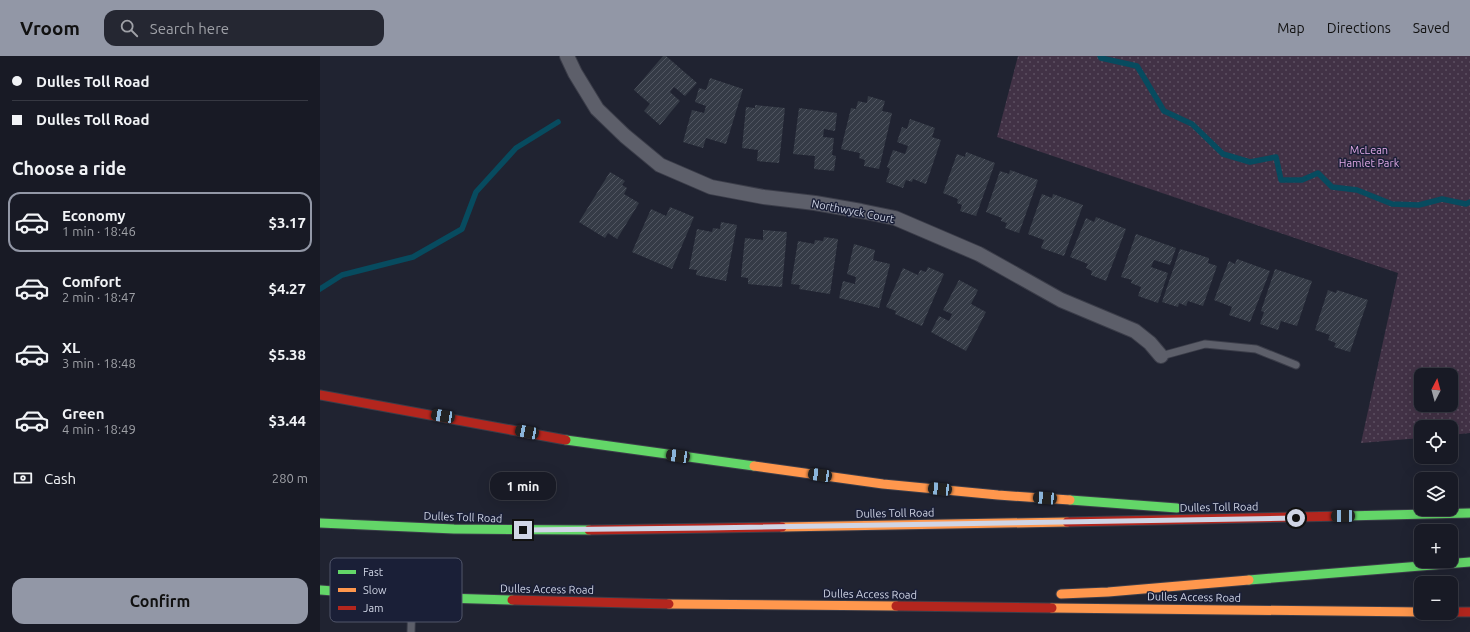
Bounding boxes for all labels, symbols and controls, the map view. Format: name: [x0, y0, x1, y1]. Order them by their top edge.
search box: [104, 10, 384, 46]
text: Vroom: [20, 17, 80, 39]
icon: search: [118, 17, 140, 39]
text: Search here: [150, 20, 229, 37]
text: Map: [1277, 20, 1305, 36]
text: Directions: [1327, 20, 1391, 36]
text: Saved: [1413, 20, 1450, 36]
text: Dulles Toll Road: [36, 73, 149, 90]
text: Dulles Toll Road: [36, 111, 149, 128]
park label: McLean Hamlet Park: [1339, 144, 1400, 169]
text: Choose a ride: [12, 158, 126, 178]
street label: Northwyck Court: [811, 197, 896, 225]
icon: car: [14, 204, 50, 240]
text: Economy: [62, 207, 126, 224]
text: $3.17: [268, 214, 306, 231]
text: 1 min · 18:46: [62, 224, 136, 238]
icon: car: [14, 270, 50, 306]
text: Comfort: [62, 273, 121, 290]
text: $4.27: [268, 280, 306, 297]
text: 2 min · 18:47: [62, 290, 136, 304]
icon: car: [14, 336, 50, 372]
text: XL: [62, 339, 80, 356]
text: $5.38: [268, 346, 306, 363]
text: 3 min · 18:48: [62, 356, 136, 370]
north arrow: [1414, 368, 1458, 412]
map controls: [1414, 368, 1458, 620]
icon: car: [14, 402, 50, 438]
text: Green: [62, 405, 104, 422]
car: [430, 408, 456, 424]
text: $3.44: [268, 412, 306, 429]
button: locate: [1414, 420, 1458, 464]
text: 4 min · 18:49: [62, 422, 136, 436]
car: [514, 424, 540, 440]
car: [665, 448, 691, 464]
icon: cash: [12, 467, 34, 489]
car: [807, 467, 833, 483]
text: Cash: [44, 470, 76, 487]
text: 280 m: [272, 471, 308, 485]
callout: 1 min: [490, 472, 556, 500]
button: layers: [1414, 472, 1458, 516]
text: 1 min: [507, 479, 539, 493]
car: [927, 482, 953, 496]
car: [1033, 491, 1057, 505]
street label: Dulles Toll Road: [1179, 500, 1259, 514]
street label: Dulles Toll Road: [855, 506, 935, 520]
route start: [1287, 509, 1305, 527]
street label: Dulles Toll Road: [423, 510, 503, 524]
car: [1331, 510, 1355, 522]
route end: [514, 521, 532, 539]
button: +: [1414, 524, 1458, 568]
legend: [330, 558, 462, 622]
text: Fast: [363, 566, 384, 578]
button: −: [1414, 576, 1458, 620]
button: Confirm: [12, 578, 308, 624]
street label: Dulles Access Road: [500, 582, 594, 596]
text: Slow: [363, 584, 387, 596]
street label: Dulles Access Road: [823, 587, 917, 601]
street label: Dulles Access Road: [1147, 590, 1241, 604]
text: Jam: [363, 602, 384, 614]

